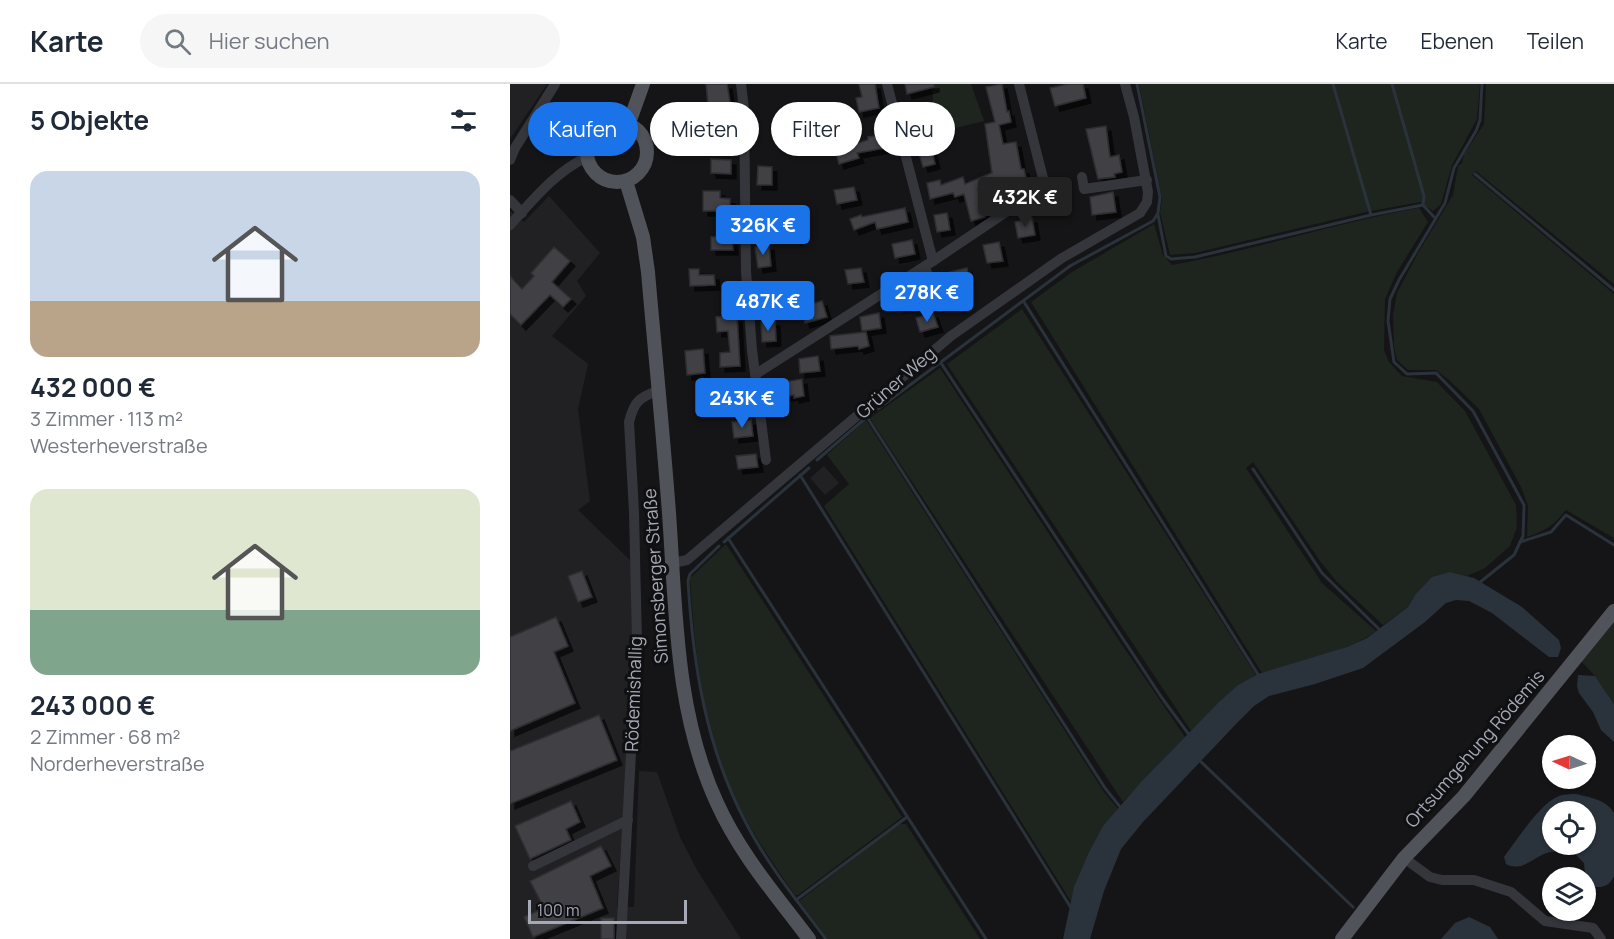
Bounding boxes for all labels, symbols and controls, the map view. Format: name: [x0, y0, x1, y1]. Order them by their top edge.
search box: [140, 14, 560, 68]
text: Karte: [30, 22, 104, 60]
icon: search: [161, 25, 194, 58]
text: Hier suchen: [209, 26, 330, 56]
text: Karte: [1335, 27, 1387, 55]
text: Ebenen: [1420, 27, 1494, 55]
text: Teilen: [1527, 27, 1584, 55]
text: 5 Objekte: [30, 102, 149, 138]
chip: Kaufen: [528, 102, 638, 156]
chip: Mieten: [650, 102, 759, 156]
chip: Filter: [771, 102, 862, 156]
chip: Neu: [874, 102, 955, 156]
icon: filters: [447, 104, 480, 137]
pin: 432K €: [976, 177, 1074, 228]
text: 432K €: [992, 183, 1058, 210]
pin: 326K €: [714, 205, 812, 256]
icon: home: [201, 210, 309, 318]
text: 326K €: [730, 211, 796, 238]
pin: 278K €: [878, 272, 976, 323]
text: 278K €: [894, 278, 960, 305]
pin: 487K €: [719, 281, 817, 332]
text: 487K €: [735, 287, 801, 314]
street label: Grüner Weg: [850, 341, 940, 423]
text: 432 000 €: [30, 369, 156, 405]
pin: 243K €: [693, 378, 791, 429]
text: 243K €: [709, 384, 775, 411]
text: 3 Zimmer · 113 m²: [30, 405, 183, 432]
text: Westerheverstraße: [30, 432, 208, 459]
street label: Simonsberger Straße: [637, 488, 673, 664]
icon: home: [201, 528, 309, 636]
street label: Rödemishallig: [619, 636, 647, 752]
street label: Ortsumgehung Rödemis: [1399, 664, 1549, 832]
text: 243 000 €: [30, 687, 155, 723]
text: 2 Zimmer · 68 m²: [30, 723, 181, 750]
north arrow: [1542, 735, 1596, 789]
map controls: [1542, 735, 1596, 921]
text: Norderheverstraße: [30, 750, 205, 777]
button: locate: [1542, 801, 1596, 855]
button: layers: [1542, 867, 1596, 921]
scale bar: [528, 897, 687, 924]
text: 100 m: [537, 899, 580, 921]

